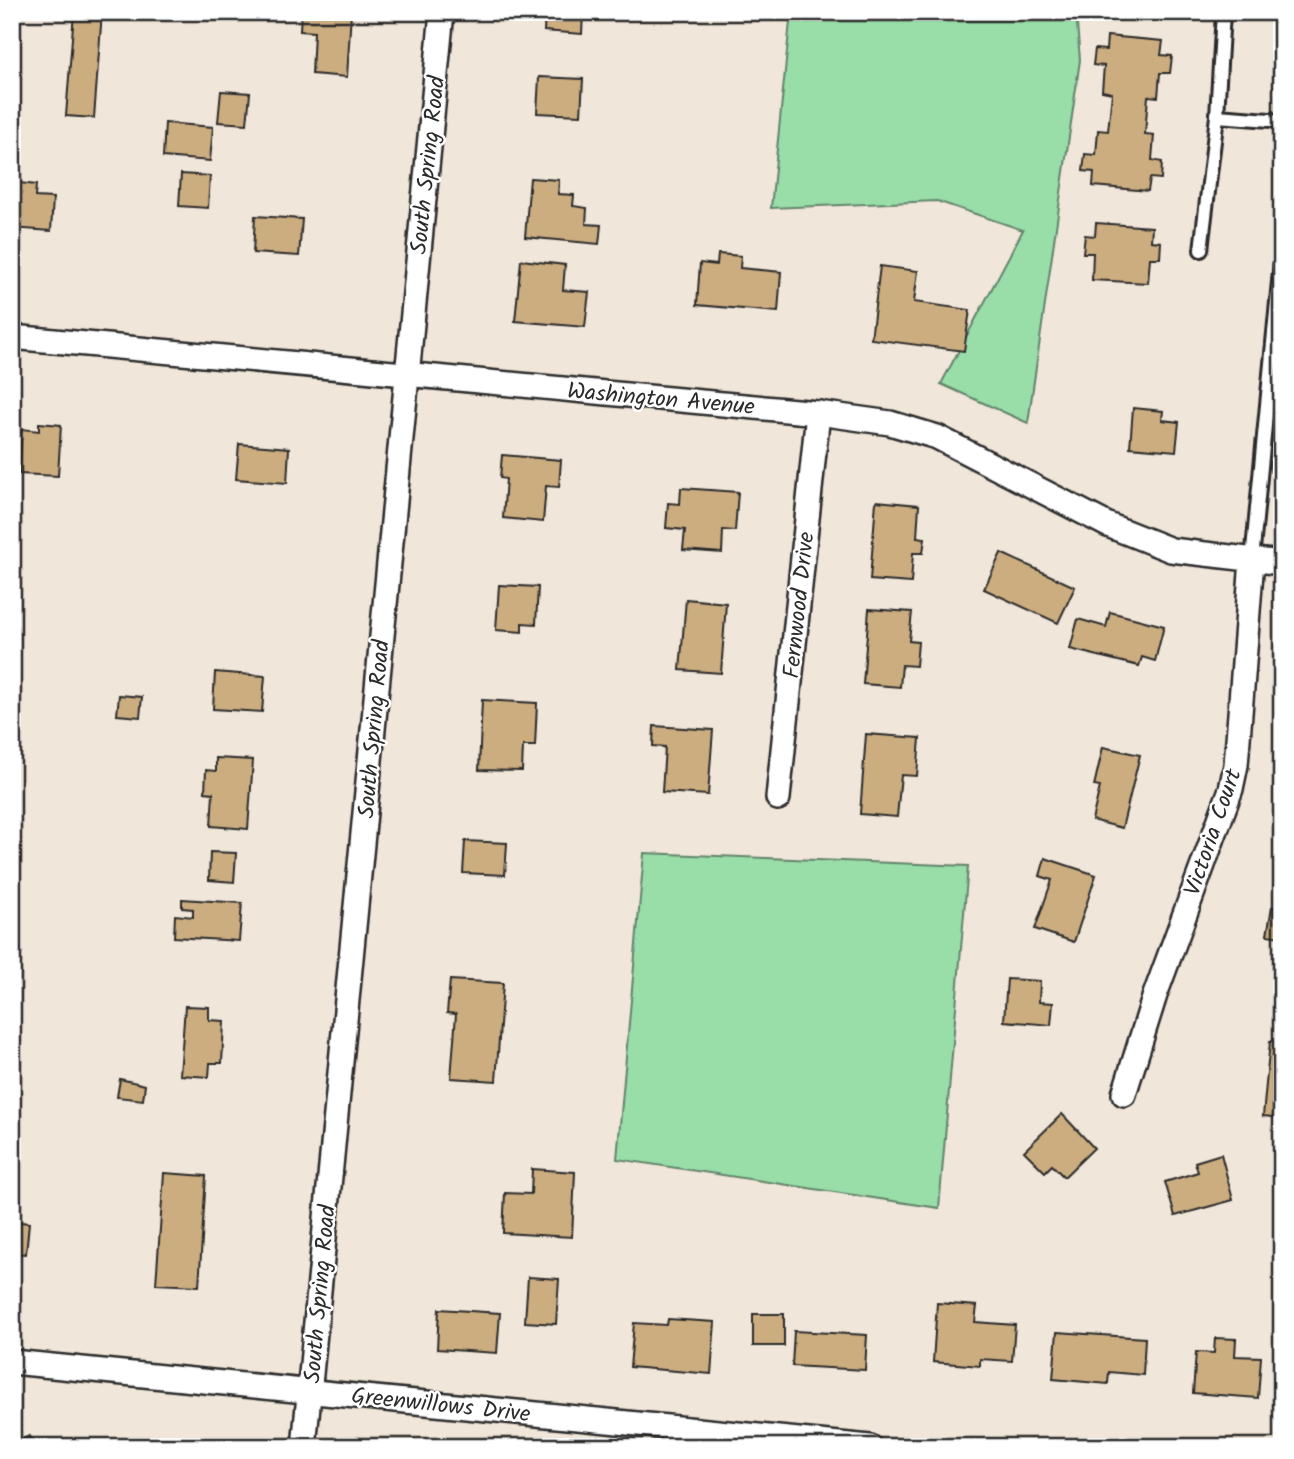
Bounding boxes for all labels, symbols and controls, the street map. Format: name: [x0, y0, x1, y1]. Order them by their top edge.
street label: South Spring Road: [402, 74, 456, 256]
street label: Washington Avenue: [566, 374, 756, 426]
street label: Fernwood Drive: [774, 530, 826, 680]
street label: South Spring Road: [349, 638, 401, 820]
street label: Victoria Court: [1175, 763, 1253, 901]
street label: South Spring Road: [295, 1203, 347, 1385]
street label: Greenwillows Drive: [350, 1379, 532, 1433]

